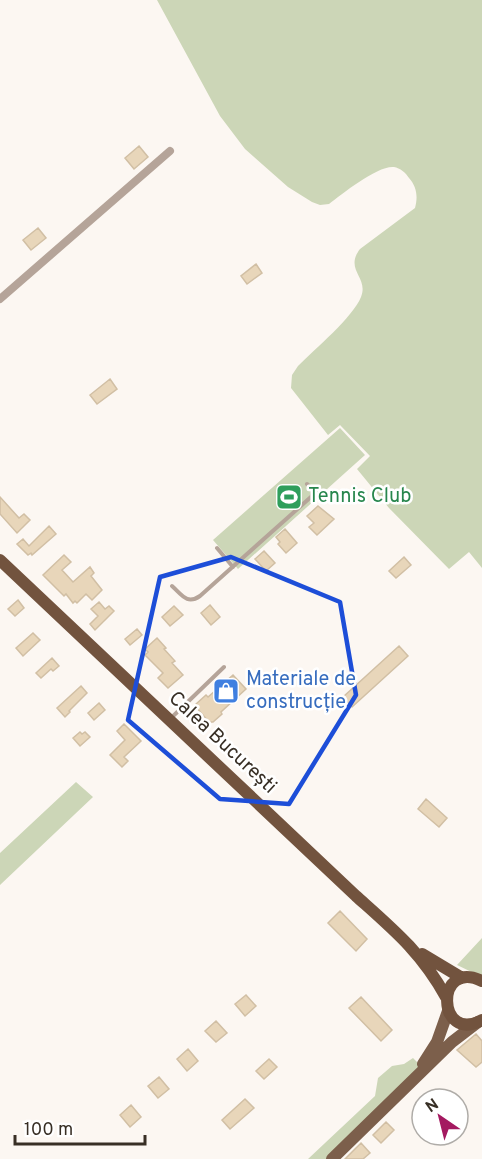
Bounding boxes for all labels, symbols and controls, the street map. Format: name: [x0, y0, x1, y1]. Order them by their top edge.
sports icon: Tennis Club: [274, 482, 304, 512]
place label: Tennis Club: [308, 484, 411, 510]
place label: Materiale de construcție: [246, 667, 356, 716]
shop icon: Materiale de construcție: [211, 676, 241, 706]
street label: Calea București: [162, 686, 282, 800]
north arrow: [410, 1087, 470, 1147]
text: N: [422, 1095, 443, 1118]
scale bar: [15, 1108, 146, 1146]
text: 100 m: [24, 1119, 73, 1142]

